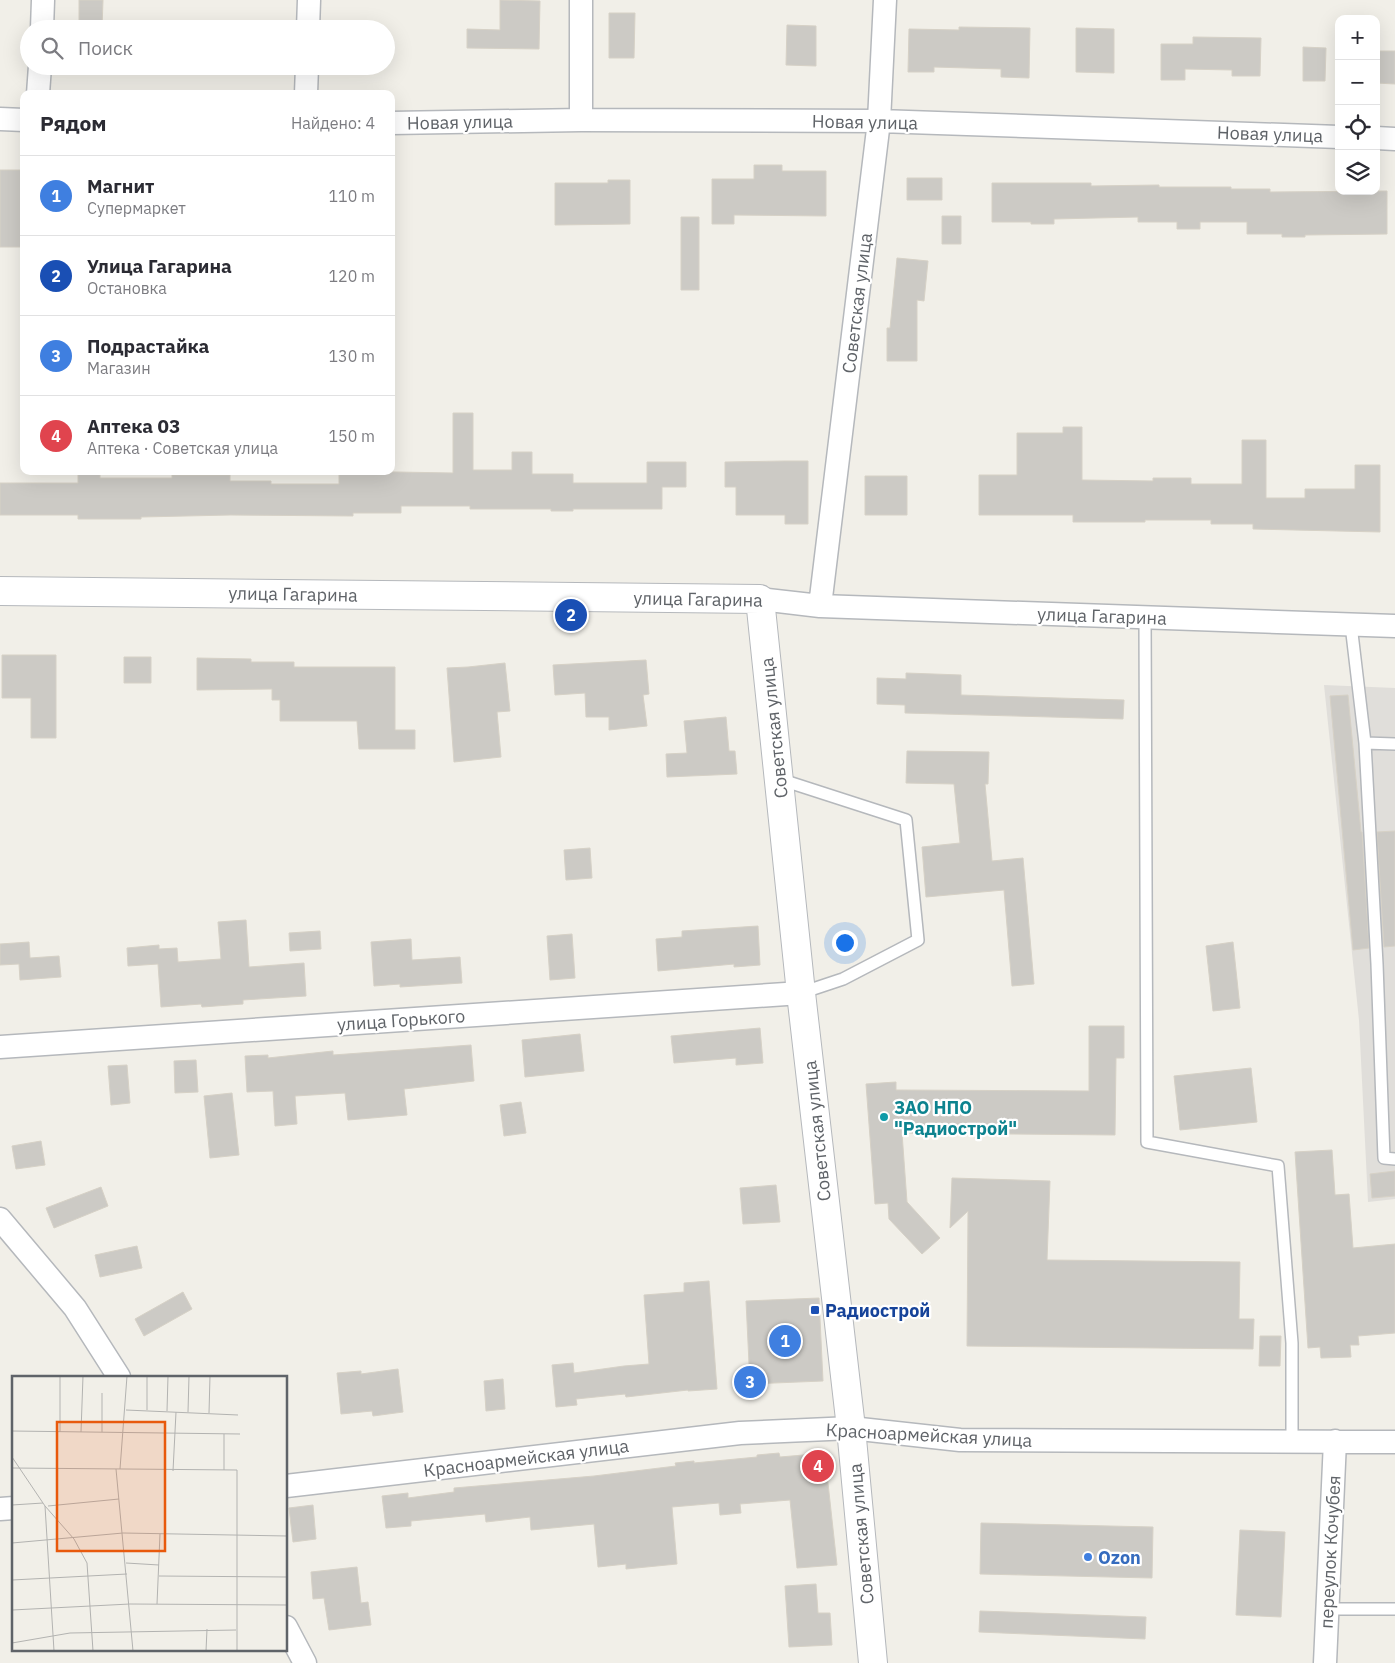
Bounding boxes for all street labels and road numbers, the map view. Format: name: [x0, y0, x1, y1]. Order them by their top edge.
street label: Новая улица: [407, 110, 514, 134]
street label: Новая улица: [812, 110, 919, 134]
street label: Новая улица: [1217, 121, 1324, 147]
street label: Советская улица: [837, 231, 877, 375]
street label: улица Гагарина: [228, 581, 358, 607]
street label: улица Гагарина: [633, 586, 763, 612]
street label: улица Гагарина: [1037, 602, 1168, 630]
street label: Советская улица: [755, 656, 793, 799]
street label: улица Горького: [336, 1004, 466, 1036]
street label: Советская улица: [798, 1059, 836, 1202]
street label: Красноармейская улица: [825, 1418, 1033, 1452]
street label: Красноармейская улица: [422, 1434, 630, 1482]
street label: Советская улица: [843, 1462, 879, 1605]
street label: переулок Кочубея: [1315, 1475, 1345, 1629]

